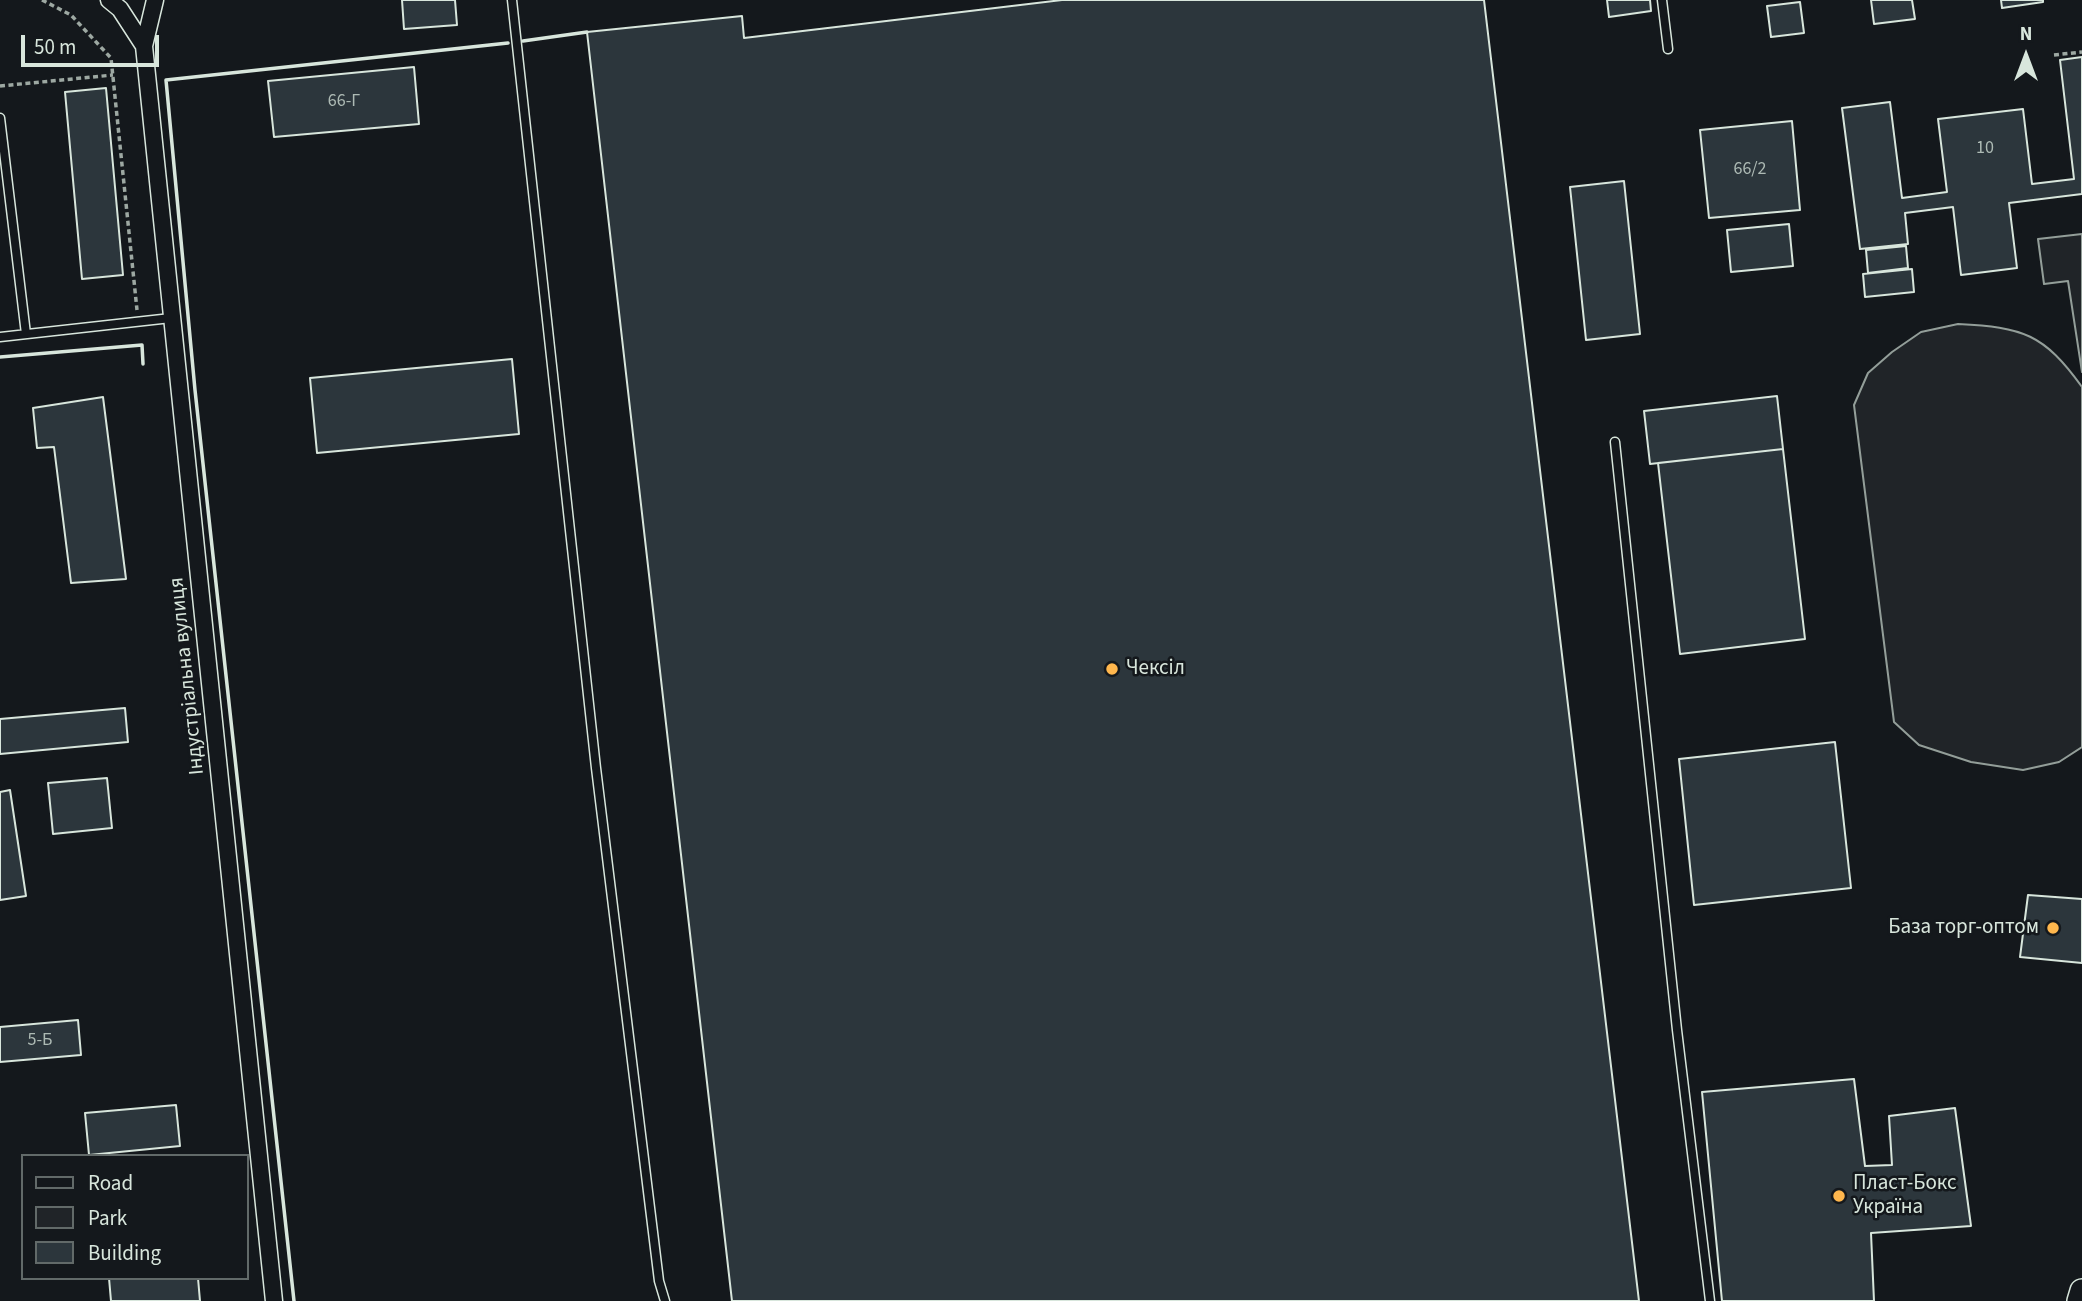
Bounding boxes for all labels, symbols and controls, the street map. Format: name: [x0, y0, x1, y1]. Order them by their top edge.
scale bar: [24, 21, 163, 65]
north arrow: [1991, 21, 2061, 91]
text: N: [2020, 21, 2032, 48]
text: 50 m: [34, 32, 76, 62]
house number: 66-Г: [328, 91, 360, 113]
house number: 10: [1976, 138, 1994, 160]
house number: 66/2: [1733, 159, 1767, 181]
street label: Індустріальна вулиця: [165, 576, 211, 776]
place label: Чексіл: [1126, 656, 1185, 682]
marker: Чексіл: [1104, 661, 1120, 677]
place label: База торг-оптом: [1888, 915, 2039, 941]
marker: База торг-оптом: [2045, 920, 2061, 936]
house number: 5-Б: [28, 1030, 52, 1052]
legend: [21, 1154, 248, 1280]
text: Road: [88, 1168, 133, 1198]
place label: Пласт-Бокс Україна: [1853, 1171, 1956, 1221]
marker: Пласт-Бокс Україна: [1831, 1188, 1847, 1204]
text: Park: [88, 1203, 127, 1233]
text: Building: [88, 1238, 161, 1268]

